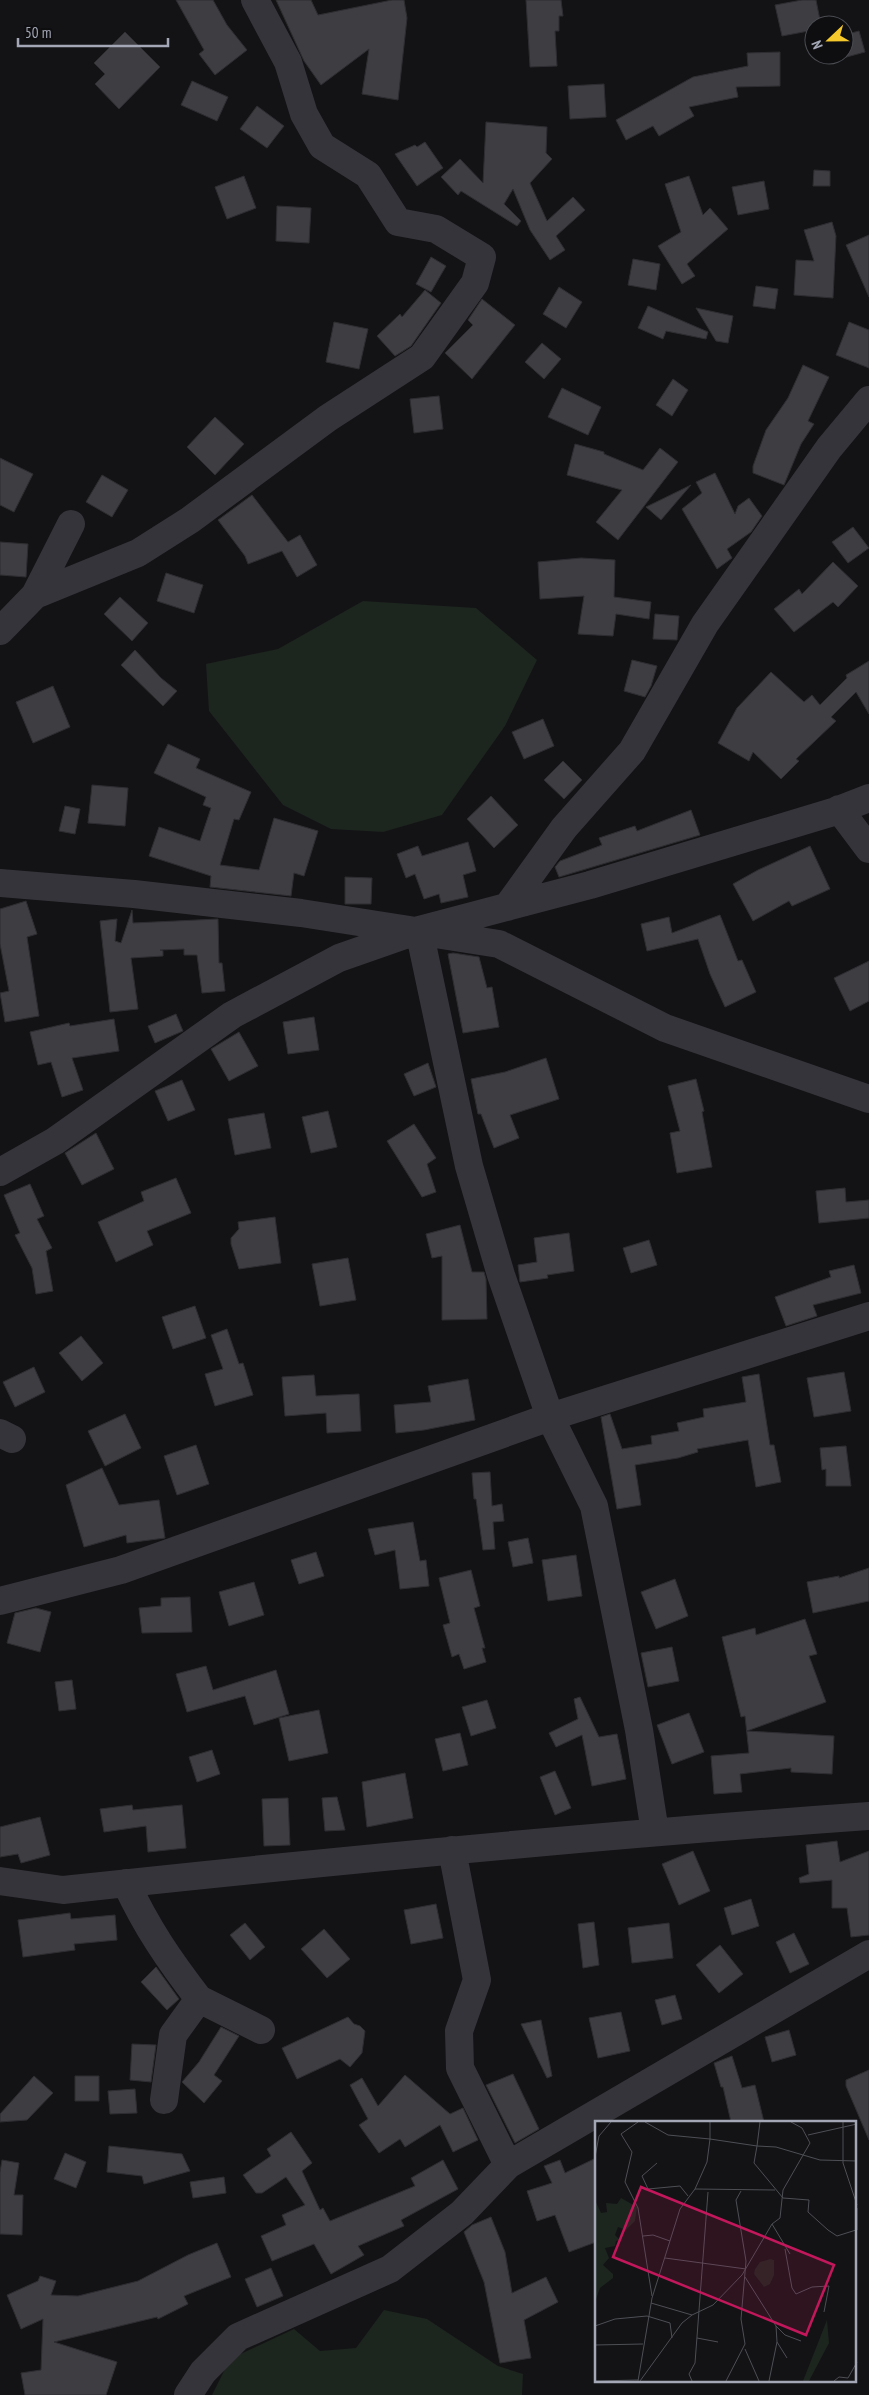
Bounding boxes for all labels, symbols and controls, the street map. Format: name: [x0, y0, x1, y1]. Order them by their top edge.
scale bar: [18, 15, 168, 47]
north arrow: [804, 15, 854, 65]
text: 50 m: [25, 23, 51, 42]
text: N: [807, 38, 827, 52]
inset map: [595, 2121, 856, 2382]

